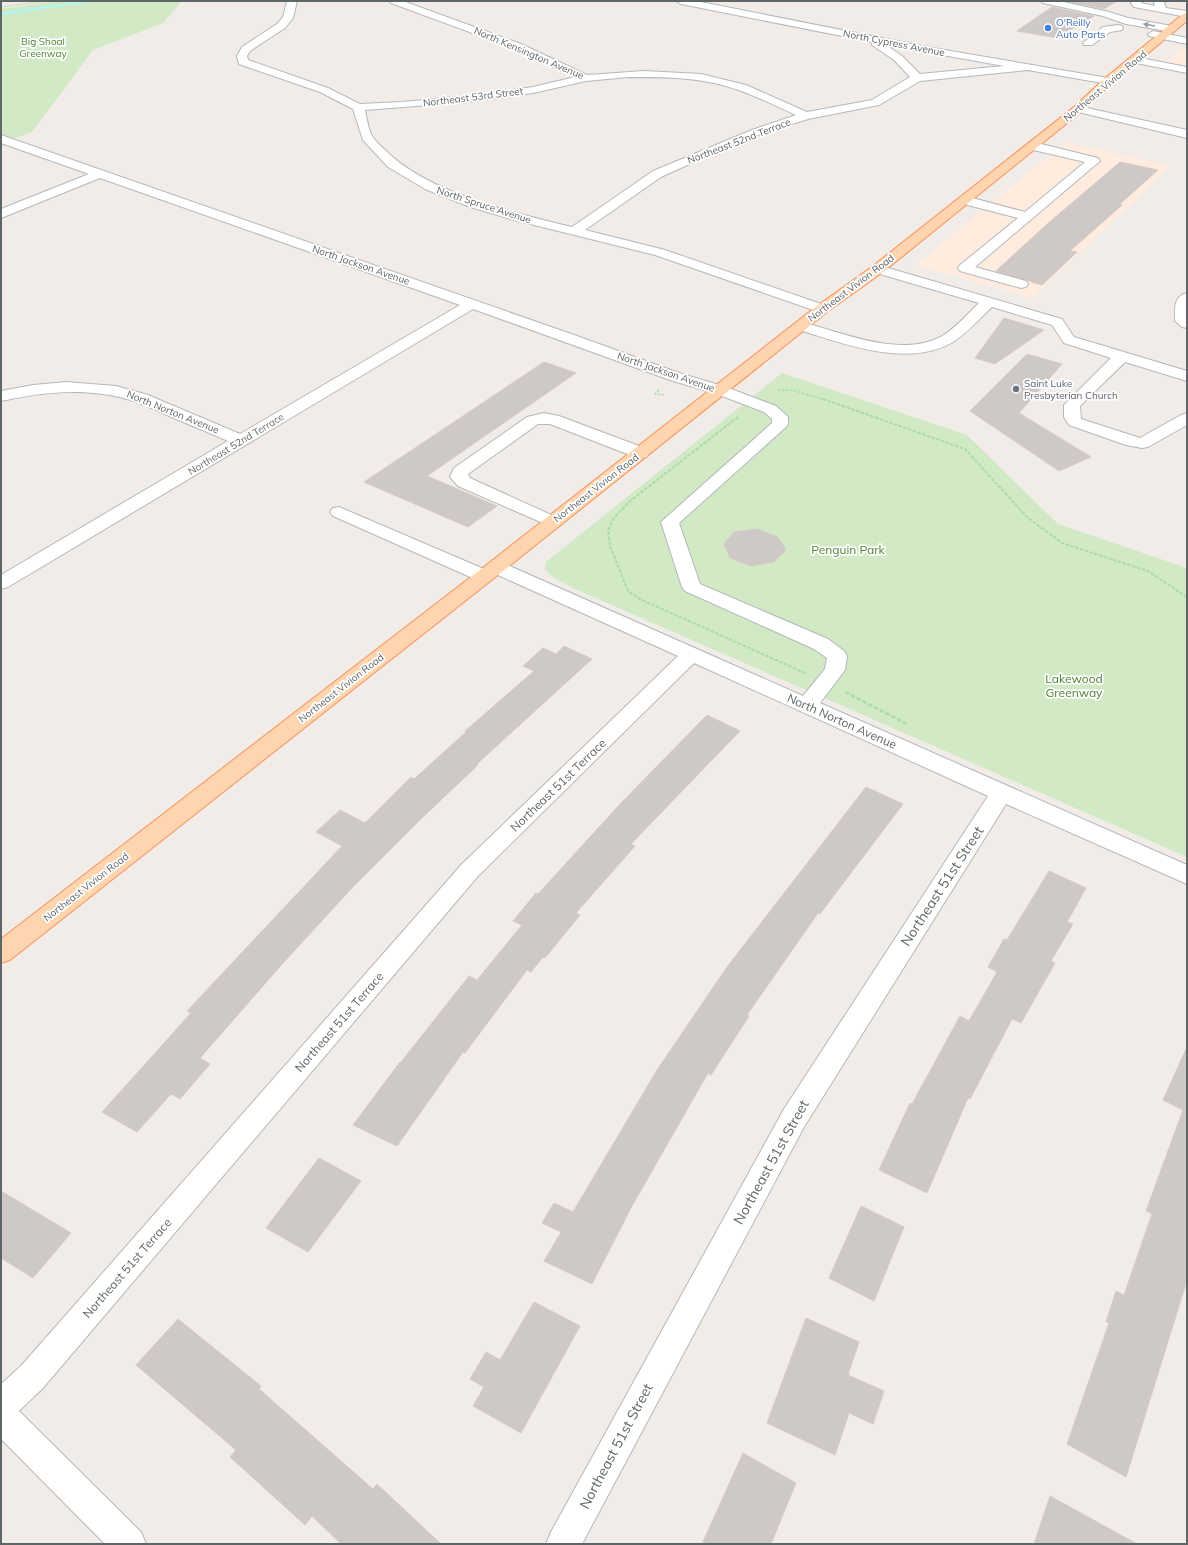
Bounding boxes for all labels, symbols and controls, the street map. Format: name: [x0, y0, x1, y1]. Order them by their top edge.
place label: O'Reilly Auto Parts: [1056, 16, 1106, 41]
one-way arrow: [1143, 22, 1155, 28]
marker: O'Reilly Auto Parts: [1043, 23, 1053, 33]
street label: North Kensington Avenue: [472, 24, 586, 82]
street label: North Cypress Avenue: [842, 27, 946, 59]
park label: Big Shoal Greenway: [19, 35, 67, 60]
street label: Northeast Vivion Road: [1061, 47, 1149, 125]
street label: Northeast 53rd Street: [422, 84, 524, 110]
street label: Northeast 52nd Terrace: [686, 115, 792, 167]
street label: North Spruce Avenue: [435, 184, 533, 226]
street label: North Jackson Avenue: [311, 242, 411, 288]
street label: Northeast Vivion Road: [805, 251, 897, 325]
street label: North Jackson Avenue: [616, 349, 716, 395]
place label: Saint Luke Presbyterian Church: [1024, 377, 1118, 402]
marker: Saint Luke Presbyterian Church: [1011, 384, 1021, 394]
street label: North Norton Avenue: [125, 388, 221, 436]
street label: Northeast 52nd Terrace: [186, 410, 286, 478]
street label: Northeast Vivion Road: [551, 451, 641, 525]
park label: Penguin Park: [811, 542, 886, 557]
street label: Northeast Vivion Road: [296, 651, 386, 725]
park label: Lakewood Greenway: [1045, 671, 1103, 700]
street label: North Norton Avenue: [785, 690, 899, 752]
street label: Northeast 51st Terrace: [507, 735, 609, 835]
street label: Northeast 51st Street: [896, 823, 988, 949]
street label: Northeast Vivion Road: [41, 850, 131, 924]
street label: Northeast 51st Terrace: [292, 969, 386, 1075]
street label: Northeast 51st Street: [729, 1097, 813, 1227]
street label: Northeast 51st Terrace: [80, 1215, 174, 1321]
street label: Northeast 51st Street: [575, 1380, 657, 1512]

